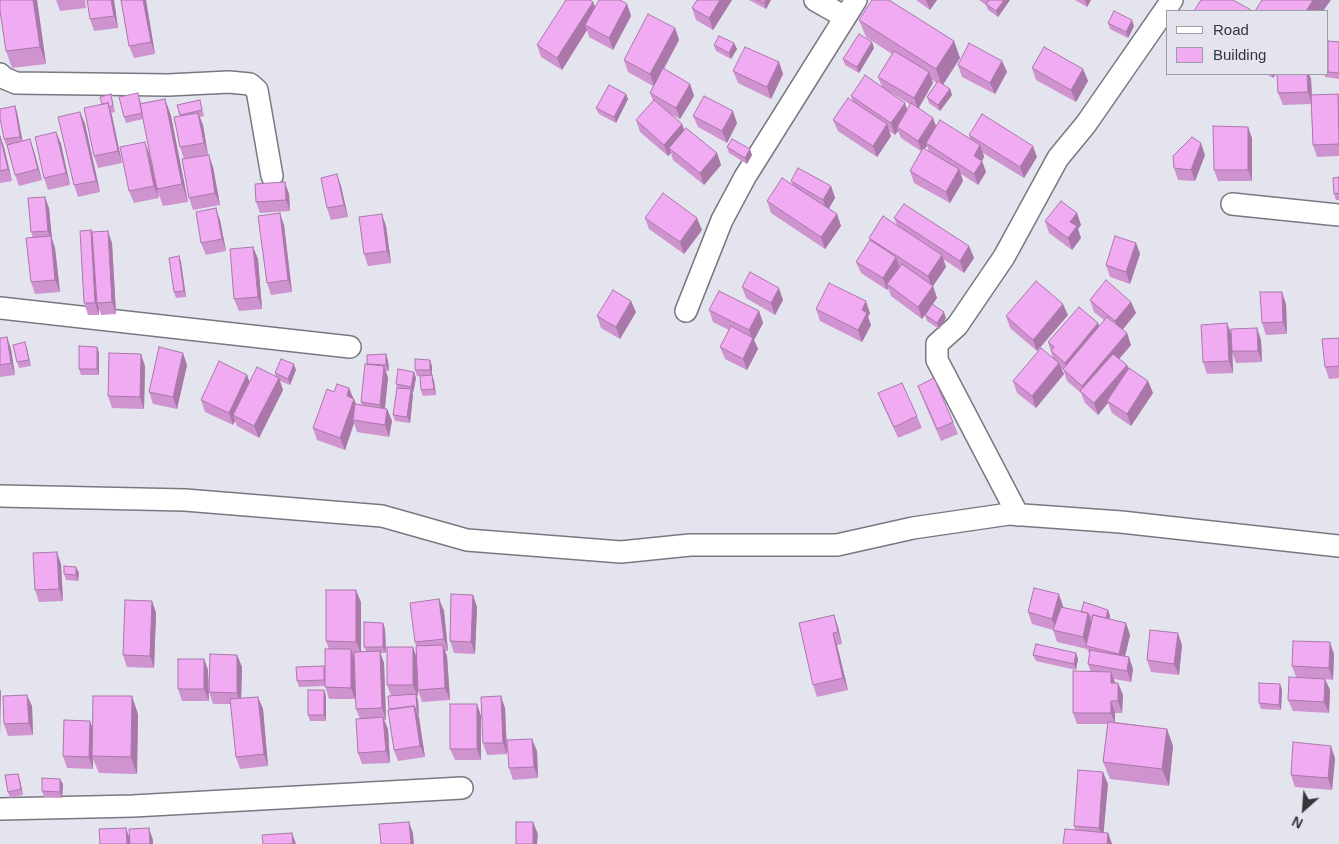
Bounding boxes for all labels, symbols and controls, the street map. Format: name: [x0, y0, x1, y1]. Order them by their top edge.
legend: [1166, 10, 1329, 75]
text: Road: [1213, 21, 1249, 38]
text: Building: [1213, 46, 1266, 63]
north arrow: [1279, 784, 1329, 834]
text: N: [1289, 813, 1305, 832]

